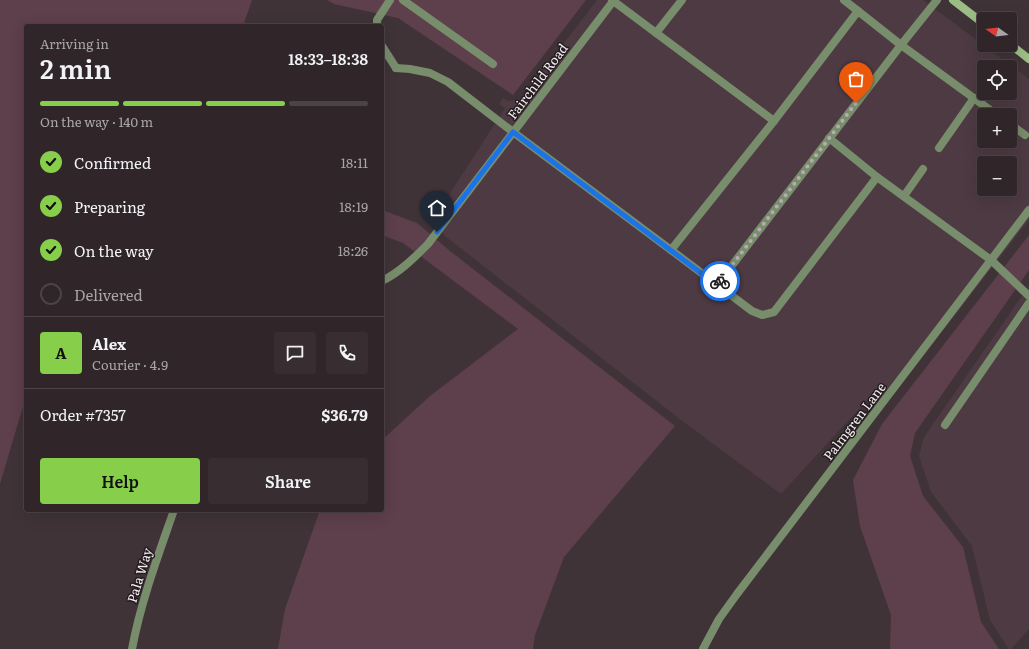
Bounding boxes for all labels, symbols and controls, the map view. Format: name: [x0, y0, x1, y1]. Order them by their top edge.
north arrow: [977, 12, 1017, 52]
map controls: [977, 12, 1017, 196]
text: Arriving in: [40, 34, 109, 53]
street label: Fairchild Road: [502, 39, 572, 123]
text: 18:33–18:38: [288, 47, 368, 70]
text: 2 min: [40, 48, 111, 87]
button: locate: [977, 60, 1017, 100]
pin: [839, 62, 873, 103]
icon: bag: [845, 68, 867, 90]
button: +: [977, 108, 1017, 148]
text: On the way · 140 m: [40, 112, 153, 131]
icon: check: [40, 151, 62, 173]
text: Confirmed: [74, 151, 151, 174]
text: 18:11: [341, 153, 368, 172]
button: −: [977, 156, 1017, 196]
pin: [420, 191, 454, 232]
icon: check: [40, 195, 62, 217]
text: Preparing: [74, 195, 145, 218]
text: 18:19: [339, 197, 368, 216]
icon: home: [426, 197, 448, 219]
icon: check: [40, 239, 62, 261]
text: On the way: [74, 239, 154, 262]
text: 18:26: [338, 241, 368, 260]
courier: [700, 261, 740, 301]
icon: bike: [709, 270, 731, 292]
text: Delivered: [74, 283, 143, 306]
text: Alex: [92, 332, 126, 355]
button: chat: [274, 332, 316, 374]
button: phone: [326, 332, 368, 374]
text: A: [55, 341, 67, 364]
text: Courier · 4.9: [92, 355, 168, 374]
street label: Palmgren Lane: [818, 378, 890, 464]
text: Order #7357: [40, 403, 126, 426]
text: $36.79: [321, 403, 368, 426]
button: Help: [40, 458, 200, 504]
button: Share: [208, 458, 368, 504]
street label: Pala Way: [122, 545, 157, 605]

